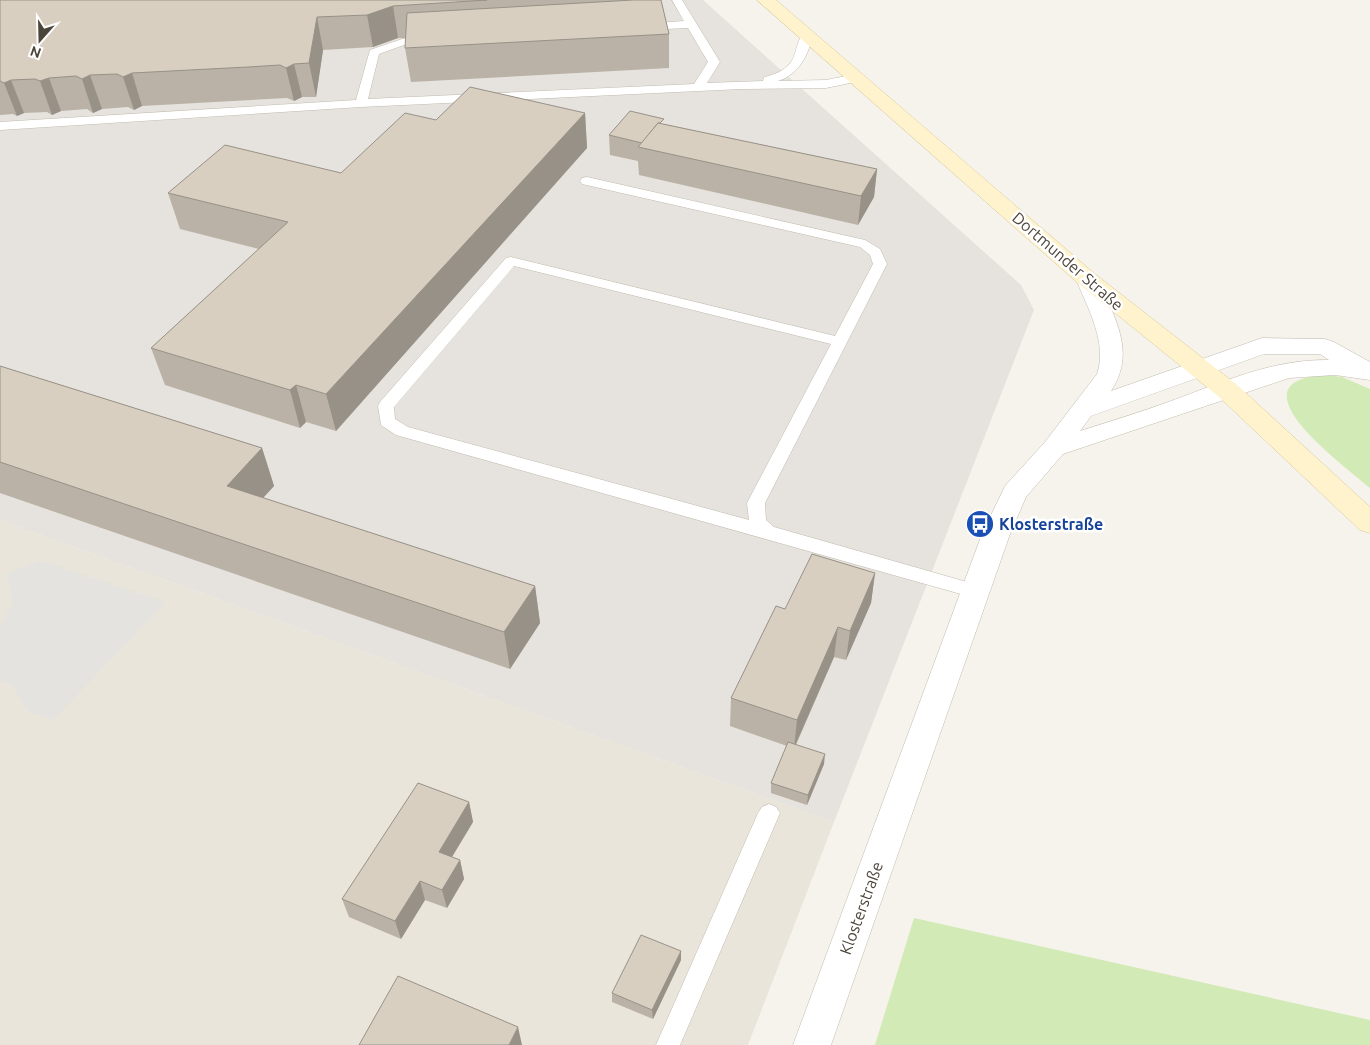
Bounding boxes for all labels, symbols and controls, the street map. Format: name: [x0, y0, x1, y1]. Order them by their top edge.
north arrow: [15, 15, 65, 65]
text: N: [28, 43, 43, 62]
street label: Dortmunder Straße: [1009, 208, 1127, 314]
bus stop icon: Klosterstraße: [965, 509, 995, 539]
place label: Klosterstraße: [999, 515, 1103, 533]
street label: Klosterstraße: [836, 859, 886, 957]

